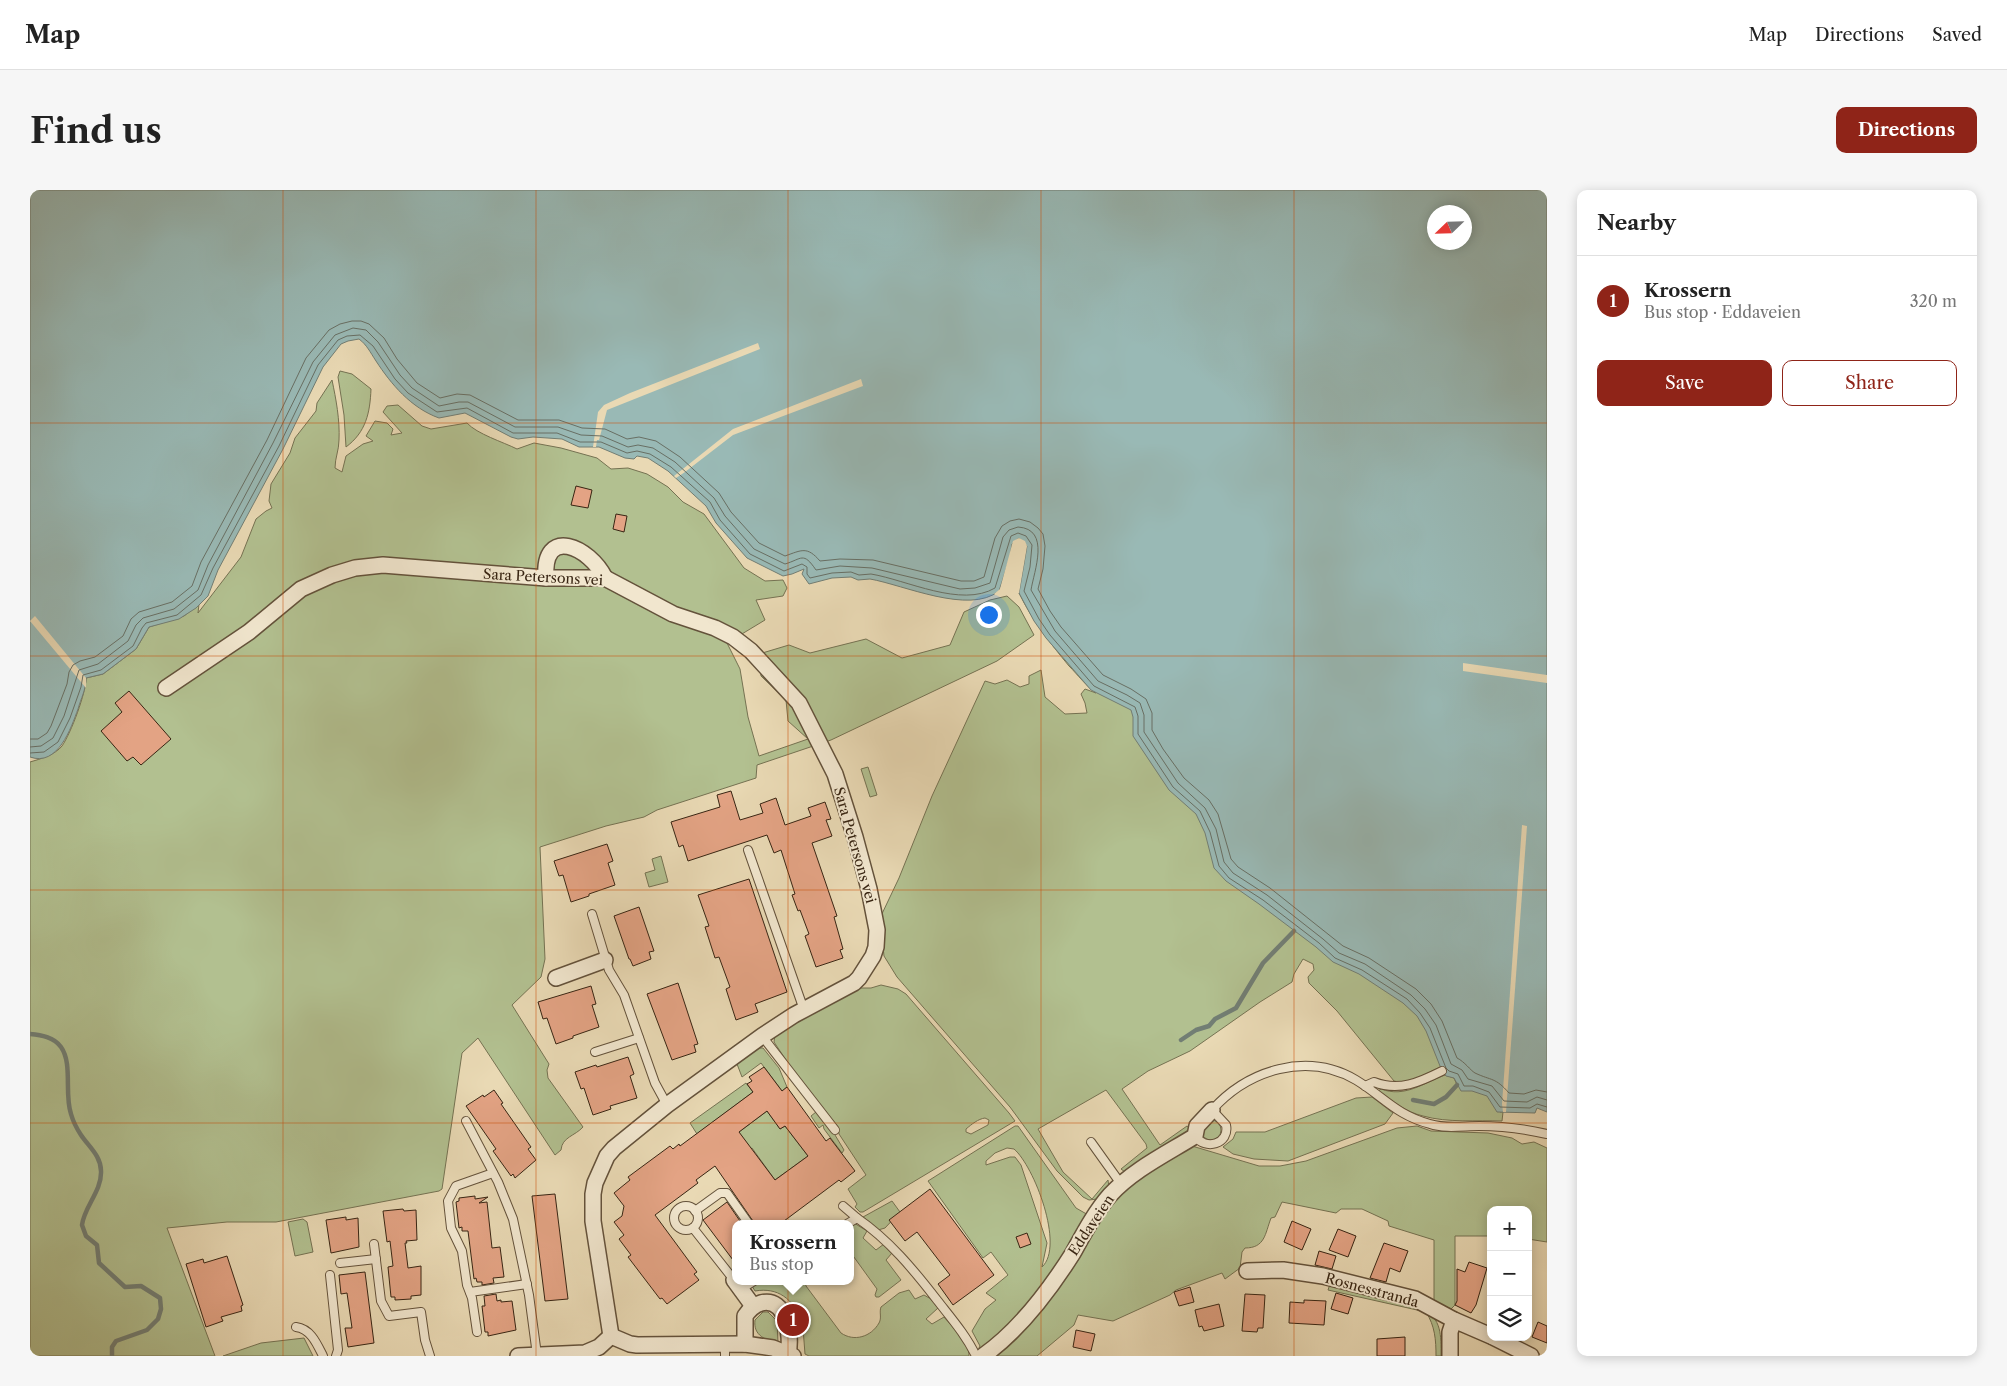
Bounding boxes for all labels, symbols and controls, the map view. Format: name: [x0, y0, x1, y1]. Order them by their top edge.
text: Map: [25, 20, 80, 49]
text: Map: [1748, 24, 1787, 46]
text: Directions: [1815, 24, 1904, 46]
text: Saved: [1932, 24, 1982, 46]
button: Directions: [1836, 107, 1977, 153]
text: Find us: [30, 109, 162, 152]
north arrow: [1427, 205, 1472, 250]
text: Nearby: [1597, 210, 1676, 235]
text: Krossern: [1644, 279, 1732, 302]
text: 1: [1609, 291, 1617, 311]
text: 320 m: [1910, 291, 1957, 311]
text: Bus stop · Eddaveien: [1644, 302, 1801, 322]
button: Save: [1597, 360, 1772, 406]
button: Share: [1782, 360, 1957, 406]
street label: Sara Petersons vei: [483, 565, 603, 589]
your location: [976, 602, 1002, 628]
street label: Sara Petersons vei: [830, 785, 880, 905]
street label: Eddaveien: [1064, 1191, 1118, 1259]
map controls: [1487, 1206, 1532, 1341]
button: +: [1487, 1206, 1532, 1251]
popup: [732, 1220, 854, 1285]
text: Krossern: [749, 1231, 837, 1254]
button: −: [1487, 1251, 1532, 1296]
text: Bus stop: [749, 1254, 814, 1274]
street label: Rosnesstranda: [1323, 1269, 1421, 1311]
button: layers: [1487, 1296, 1532, 1341]
pin: 1: [777, 1301, 809, 1339]

